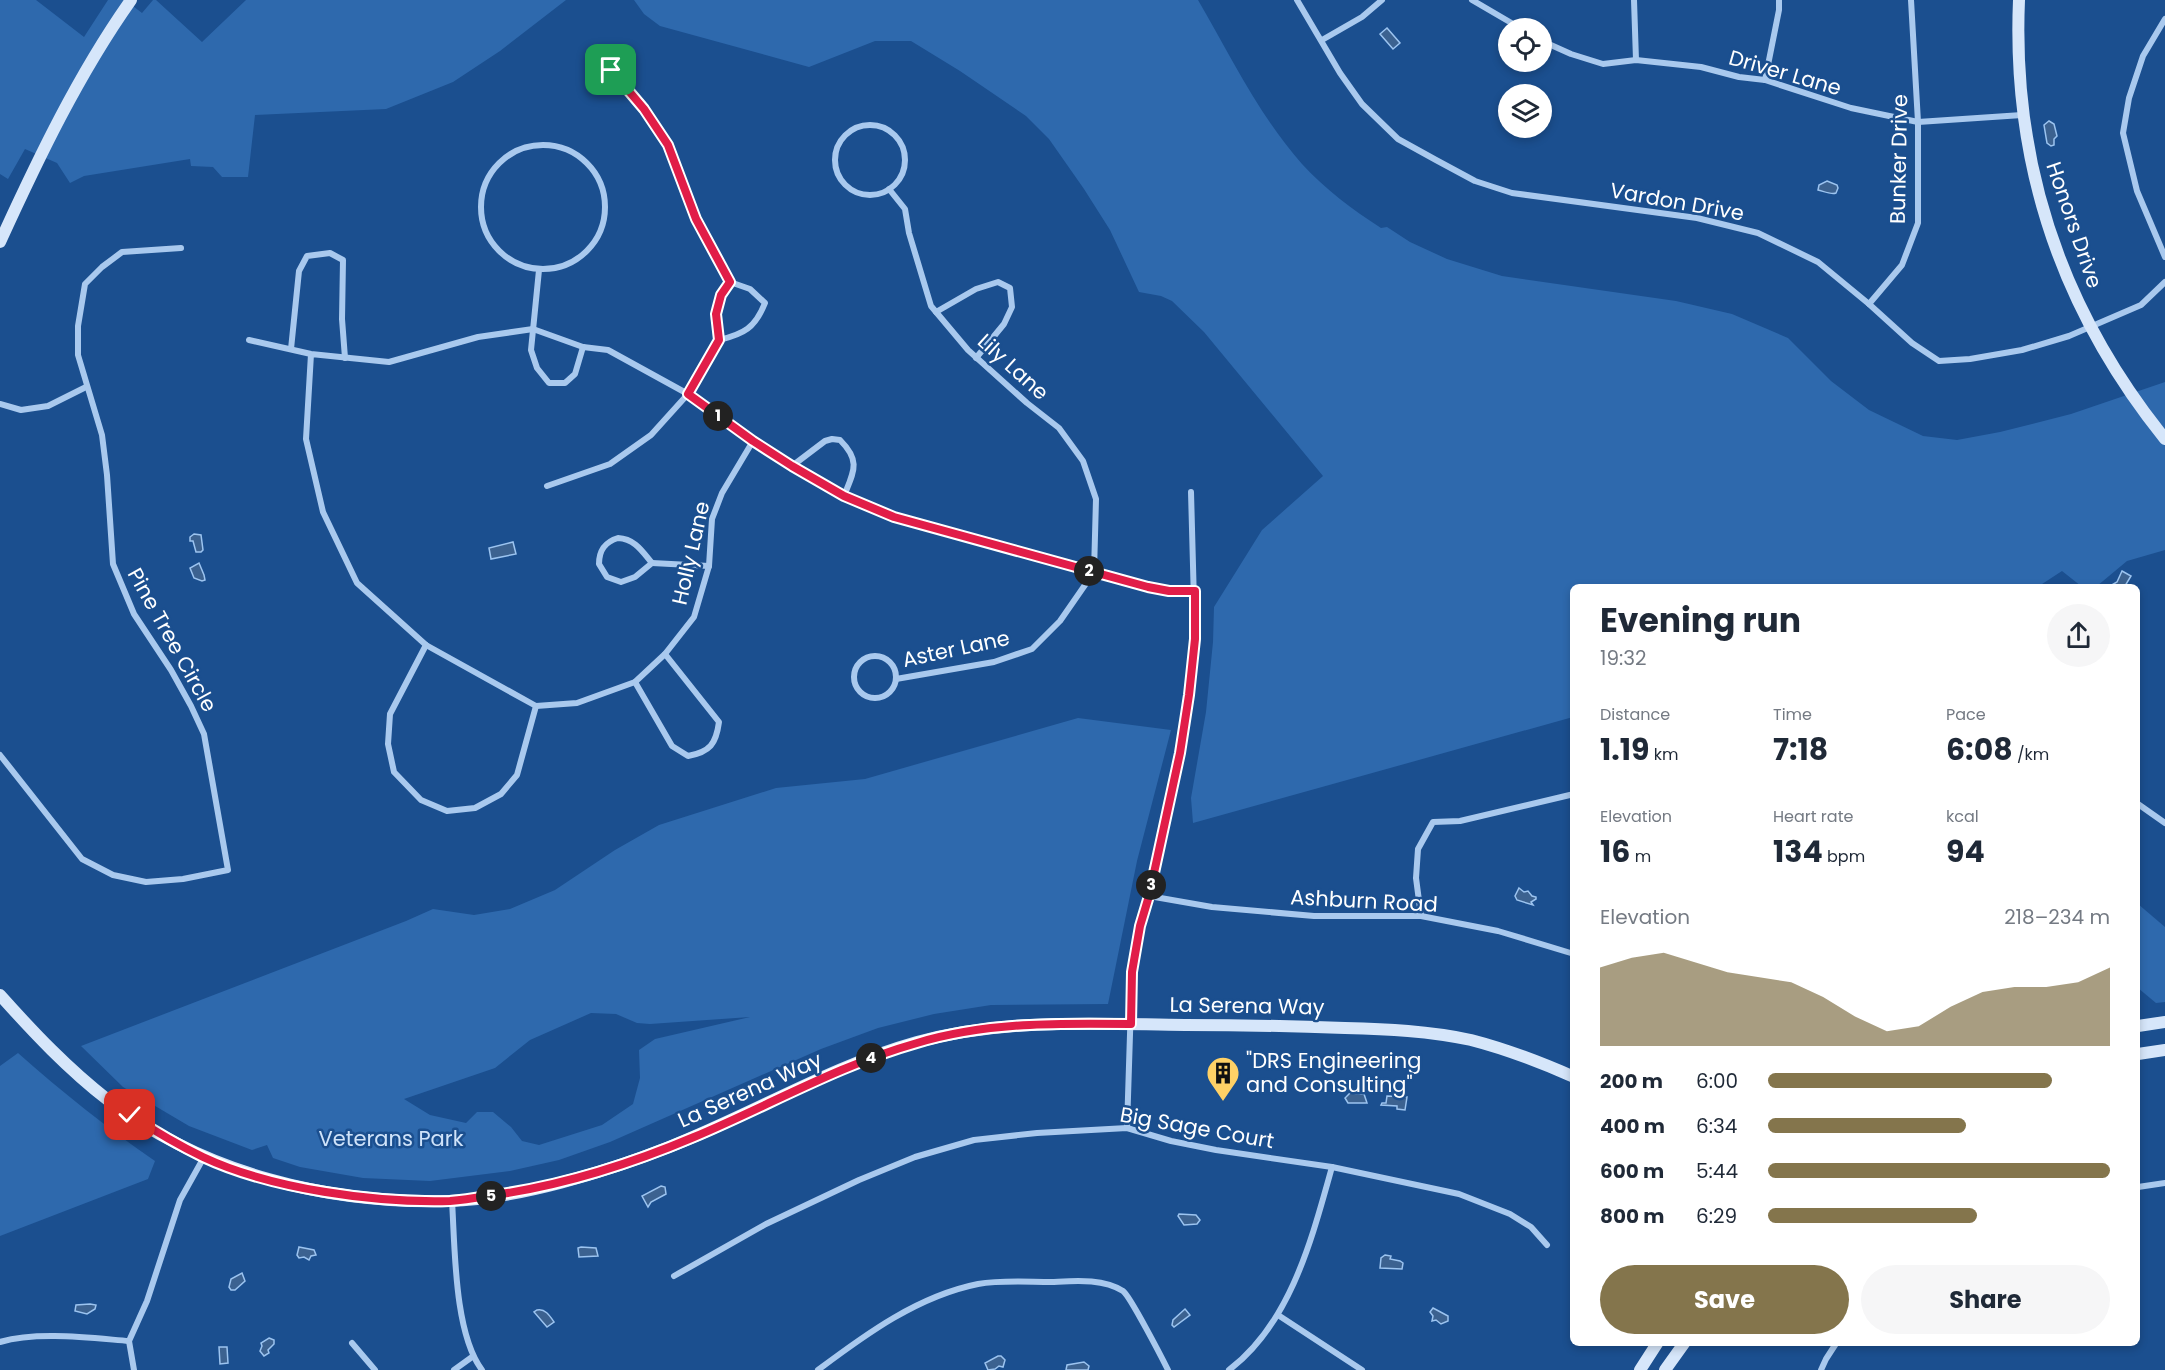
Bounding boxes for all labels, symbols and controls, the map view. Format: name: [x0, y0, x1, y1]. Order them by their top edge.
map controls: [1498, 18, 1552, 138]
button: locate: [1498, 18, 1552, 72]
street label: Driver Lane: [1725, 43, 1845, 102]
pin: [585, 44, 636, 95]
icon: arrive: [594, 53, 627, 86]
button: layers: [1498, 84, 1552, 138]
street label: Bunker Drive: [1883, 94, 1914, 224]
street label: Honors Drive: [2039, 158, 2110, 292]
street label: Vardon Drive: [1608, 175, 1746, 228]
street label: Lily Lane: [971, 327, 1055, 406]
pin: 1: [703, 401, 733, 431]
text: 1: [715, 404, 721, 427]
street label: Holly Lane: [665, 498, 717, 608]
pin: 2: [1074, 556, 1104, 586]
text: 2: [1084, 559, 1094, 582]
street label: Pine Tree Circle: [121, 563, 224, 717]
text: Evening run: [1600, 597, 1801, 644]
button: share: [2047, 604, 2110, 667]
street label: Aster Lane: [900, 623, 1012, 674]
text: 19:32: [1600, 644, 1647, 672]
text: Distance: [1600, 703, 1670, 726]
text: Time: [1773, 703, 1812, 726]
text: Pace: [1946, 703, 1986, 726]
text: 1.19: [1600, 728, 1649, 771]
text: 7:18: [1773, 728, 1828, 771]
text: 6:08: [1946, 728, 2013, 771]
text: km: [1649, 743, 1678, 766]
text: /km: [2013, 743, 2049, 766]
text: Elevation: [1600, 805, 1672, 828]
text: Heart rate: [1773, 805, 1853, 828]
text: kcal: [1946, 805, 1979, 828]
text: 16: [1600, 830, 1630, 873]
text: 134: [1773, 830, 1823, 873]
text: 94: [1946, 830, 1985, 873]
text: m: [1630, 845, 1651, 868]
text: bpm: [1823, 845, 1865, 868]
pin: 3: [1136, 870, 1166, 900]
text: 3: [1146, 873, 1156, 896]
street label: Ashburn Road: [1290, 882, 1439, 919]
text: Elevation: [1600, 903, 1690, 931]
text: 218–234 m: [2004, 903, 2110, 931]
street label: La Serena Way: [1169, 990, 1325, 1021]
pin: 4: [856, 1043, 886, 1073]
street label: La Serena Way: [673, 1045, 827, 1134]
text: 4: [866, 1046, 876, 1069]
place label: "DRS Engineering and Consulting": [1246, 1046, 1421, 1099]
building icon: "DRS Engineering and Consulting": [1205, 1055, 1241, 1102]
text: 200 m: [1600, 1067, 1663, 1095]
text: 6:00: [1696, 1067, 1738, 1095]
pin: [104, 1089, 155, 1140]
icon: check: [113, 1098, 146, 1131]
street label: Big Sage Court: [1118, 1100, 1276, 1155]
text: 400 m: [1600, 1112, 1665, 1140]
text: 6:34: [1696, 1112, 1737, 1140]
park label: Veterans Park: [319, 1124, 464, 1153]
text: 600 m: [1600, 1157, 1664, 1185]
text: 5:44: [1696, 1157, 1738, 1185]
pin: 5: [476, 1181, 506, 1211]
text: 5: [486, 1184, 496, 1207]
text: 800 m: [1600, 1202, 1664, 1230]
text: 6:29: [1696, 1202, 1737, 1230]
button: Save: [1600, 1265, 1849, 1334]
button: Share: [1861, 1265, 2110, 1334]

